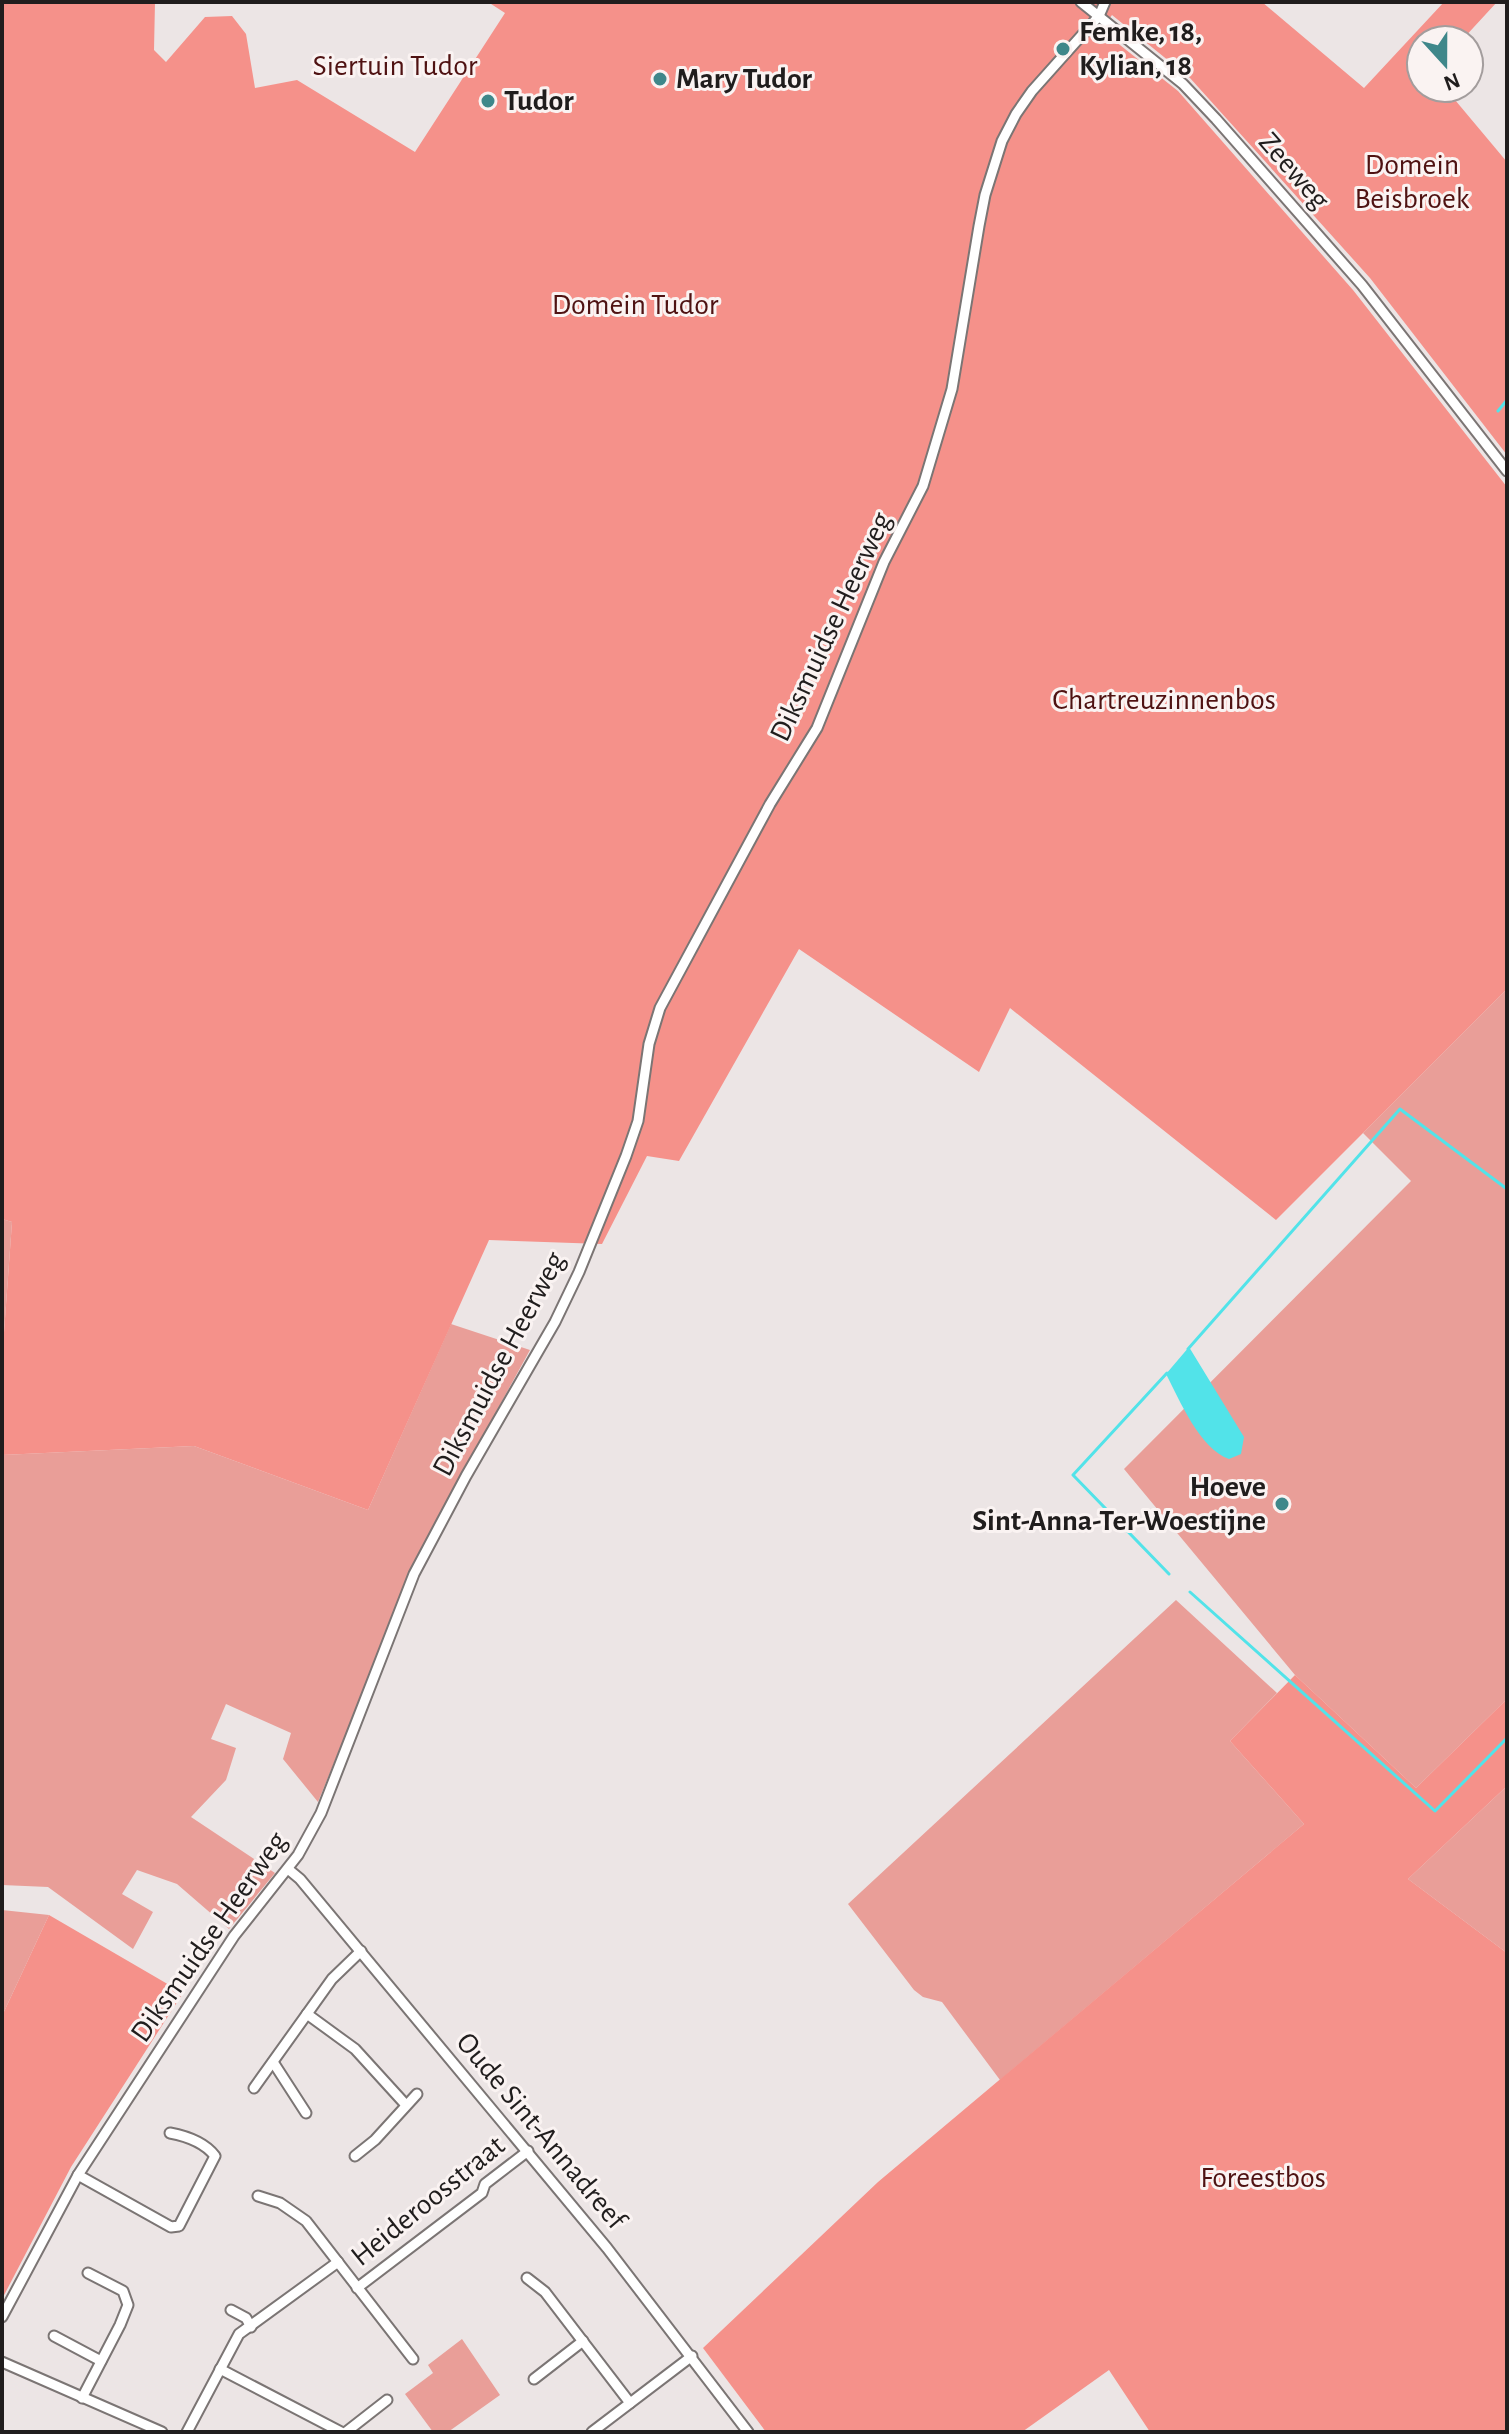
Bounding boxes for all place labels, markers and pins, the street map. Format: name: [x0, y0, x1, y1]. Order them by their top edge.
place label: Femke, 18, Kylian, 18: [1079, 17, 1202, 81]
marker: Femke, 18, Kylian, 18: [1054, 40, 1072, 58]
place label: Mary Tudor: [676, 64, 813, 94]
marker: Mary Tudor: [651, 70, 669, 88]
place label: Tudor: [504, 86, 574, 116]
marker: Tudor: [479, 92, 497, 110]
place label: Hoeve Sint-Anna-Ter-Woestijne: [972, 1472, 1266, 1536]
marker: Hoeve Sint-Anna-Ter-Woestijne: [1273, 1495, 1291, 1513]

